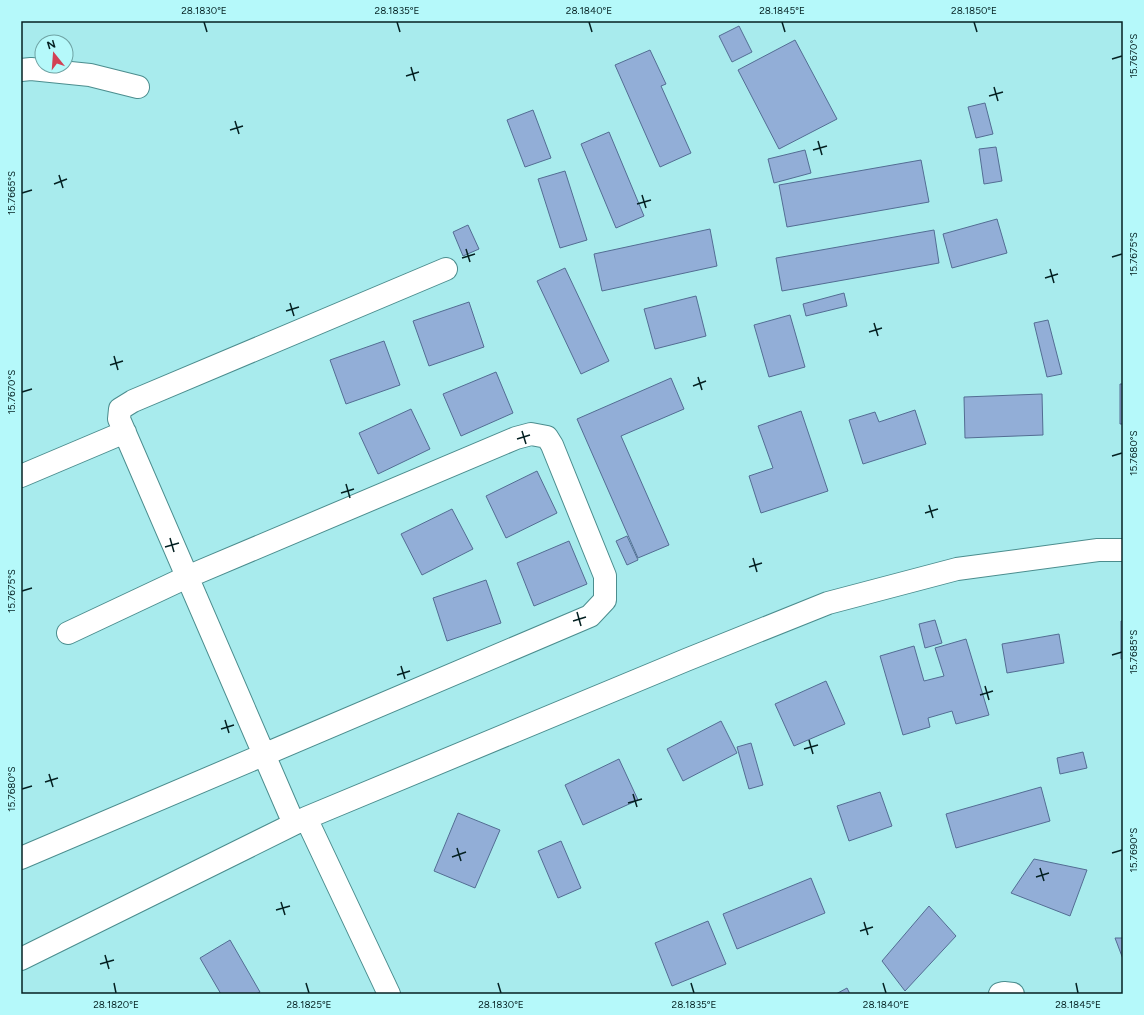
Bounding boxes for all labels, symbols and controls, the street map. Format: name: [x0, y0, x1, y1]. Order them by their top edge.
text: 28.1830°E: [181, 4, 227, 17]
text: 28.1835°E: [375, 4, 420, 17]
text: 28.1840°E: [566, 4, 612, 17]
text: 28.1845°E: [759, 4, 805, 17]
text: 28.1850°E: [951, 4, 997, 17]
north arrow: [34, 34, 74, 74]
text: 15.7670°S: [1127, 34, 1140, 78]
text: N: [45, 37, 57, 52]
text: 15.7665°S: [5, 171, 18, 215]
text: 15.7675°S: [1127, 232, 1140, 276]
text: 15.7670°S: [5, 370, 18, 414]
text: 15.7680°S: [1127, 430, 1140, 476]
text: 15.7675°S: [5, 569, 18, 613]
text: 15.7685°S: [1127, 630, 1140, 674]
text: 15.7680°S: [5, 766, 18, 812]
text: 15.7690°S: [1127, 828, 1140, 872]
text: 28.1820°E: [93, 998, 139, 1011]
text: 28.1825°E: [286, 998, 332, 1011]
text: 28.1830°E: [478, 998, 524, 1011]
text: 28.1835°E: [672, 998, 717, 1011]
text: 28.1840°E: [863, 998, 909, 1011]
text: 28.1845°E: [1055, 998, 1101, 1011]

